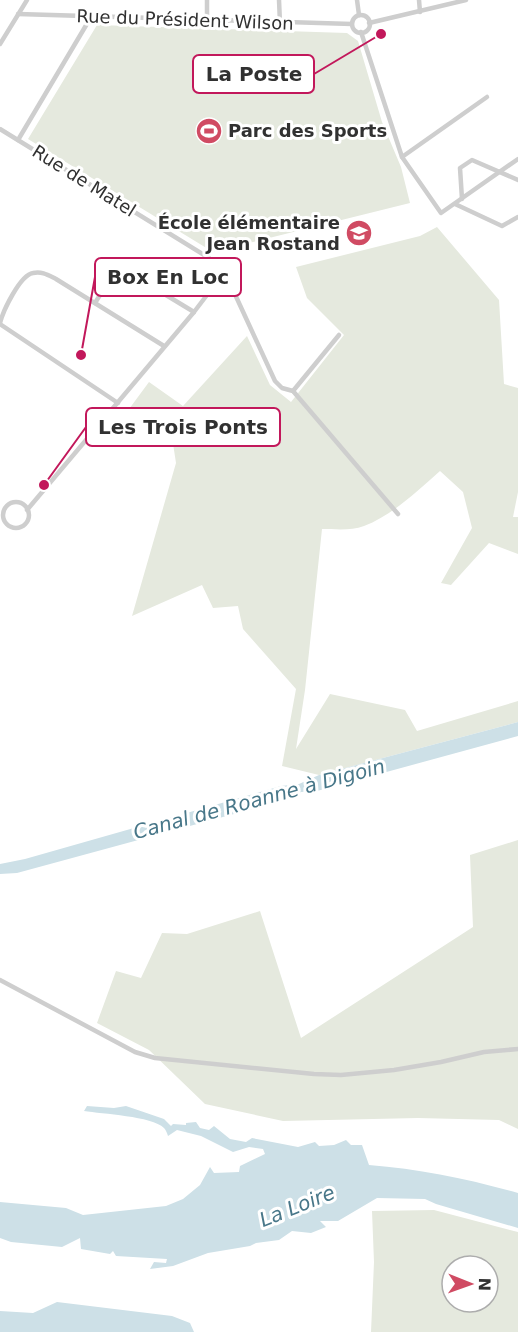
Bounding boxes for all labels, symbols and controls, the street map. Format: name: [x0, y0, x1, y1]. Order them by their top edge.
street label: Rue du Président Wilson: [76, 5, 294, 34]
callout: La Poste: [193, 55, 314, 93]
text: La Poste: [206, 62, 302, 86]
sports icon: Parc des Sports: [194, 116, 224, 146]
place label: Parc des Sports: [228, 120, 387, 141]
street label: Rue de Matel: [29, 140, 140, 221]
place label: École élémentaire Jean Rostand: [158, 212, 340, 254]
school or university icon: École élémentaire Jean Rostand: [344, 218, 374, 248]
callout: Box En Loc: [95, 258, 241, 296]
text: Box En Loc: [107, 265, 229, 289]
callout: Les Trois Ponts: [86, 408, 280, 446]
text: Les Trois Ponts: [98, 415, 268, 439]
water label: Canal de Roanne à Digoin: [131, 754, 387, 844]
water label: La Loire: [256, 1180, 338, 1232]
north arrow: [440, 1254, 500, 1314]
text: N: [475, 1277, 494, 1291]

